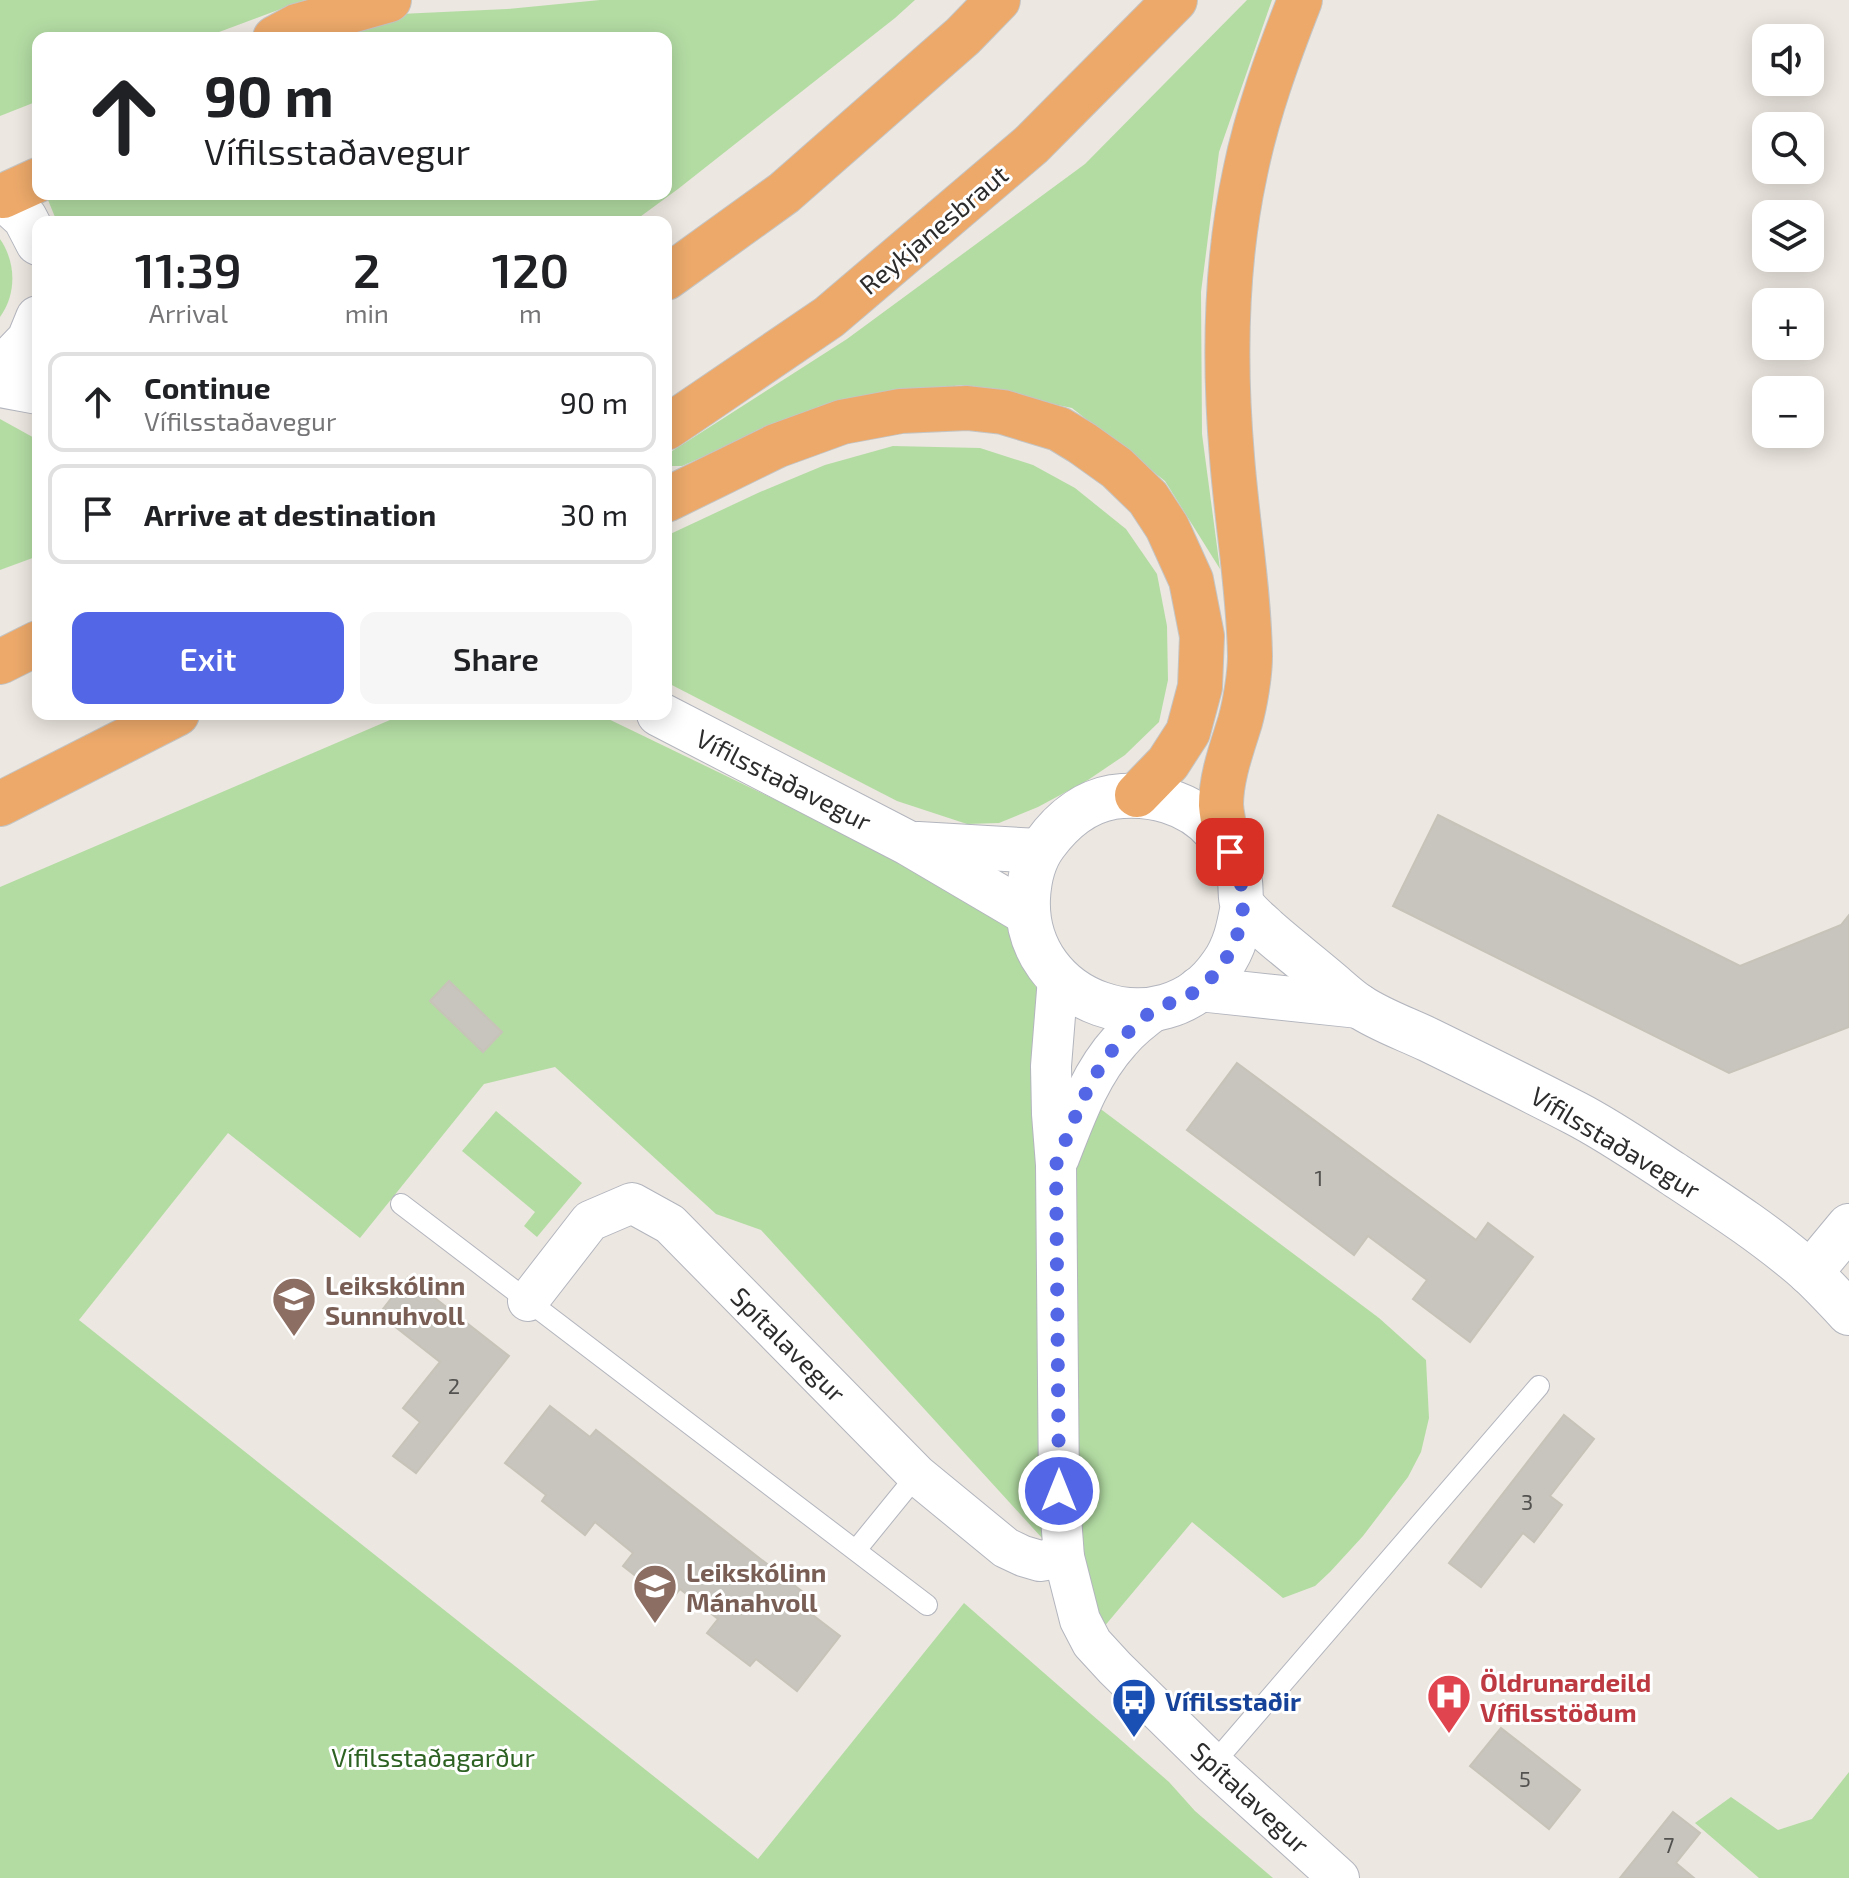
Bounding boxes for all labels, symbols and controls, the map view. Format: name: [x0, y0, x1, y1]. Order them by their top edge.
map controls: [1752, 24, 1824, 448]
button: sound: [1752, 24, 1824, 96]
text: 90 m: [204, 61, 334, 128]
icon: ahead: [72, 64, 176, 168]
button: search: [1752, 112, 1824, 184]
text: Vífilsstaðavegur: [204, 129, 470, 172]
street label: Reykjanesbraut: [853, 158, 1014, 300]
button: layers: [1752, 200, 1824, 272]
text: 11:39: [135, 240, 242, 298]
text: 2: [353, 240, 381, 298]
text: 120: [492, 240, 569, 298]
button: +: [1752, 288, 1824, 360]
text: Arrival: [149, 297, 228, 328]
text: min: [345, 297, 389, 328]
text: m: [519, 297, 542, 328]
text: Continue: [144, 369, 271, 405]
button: −: [1752, 376, 1824, 448]
icon: ahead: [76, 380, 120, 424]
text: 90 m: [560, 384, 628, 420]
text: Vífilsstaðavegur: [144, 405, 336, 436]
icon: arrive: [76, 492, 120, 536]
text: Arrive at destination: [144, 496, 436, 532]
text: 30 m: [560, 496, 628, 532]
button: Exit: [72, 612, 344, 704]
button: Share: [360, 612, 632, 704]
street label: Vífilsstaðavegur: [691, 722, 877, 836]
pin: [1196, 818, 1264, 886]
icon: arrive: [1208, 830, 1252, 874]
street label: Vífilsstaðavegur: [1526, 1079, 1706, 1205]
house number: 1: [1315, 1164, 1323, 1190]
place label: Leikskólinn Sunnuhvoll: [325, 1269, 465, 1330]
school or university icon: Leikskólinn Sunnuhvoll: [270, 1275, 318, 1338]
street label: Spítalavegur: [725, 1280, 853, 1408]
house number: 2: [448, 1372, 460, 1398]
position arrow: [1017, 1449, 1101, 1533]
house number: 3: [1521, 1488, 1533, 1514]
place label: Leikskólinn Mánahvoll: [686, 1556, 826, 1617]
school or university icon: Leikskólinn Mánahvoll: [631, 1562, 679, 1625]
place label: Öldrunardeild Vífilsstöðum: [1480, 1666, 1651, 1727]
hospital icon: Öldrunardeild Vífilsstöðum: [1425, 1672, 1473, 1735]
bus stop icon: Vífilsstaðir: [1110, 1676, 1158, 1739]
place label: Vífilsstaðir: [1165, 1685, 1301, 1716]
street label: Spítalavegur: [1186, 1735, 1316, 1859]
park label: Vífilsstaðagarður: [331, 1741, 535, 1772]
house number: 5: [1519, 1765, 1531, 1791]
house number: 7: [1663, 1831, 1675, 1857]

